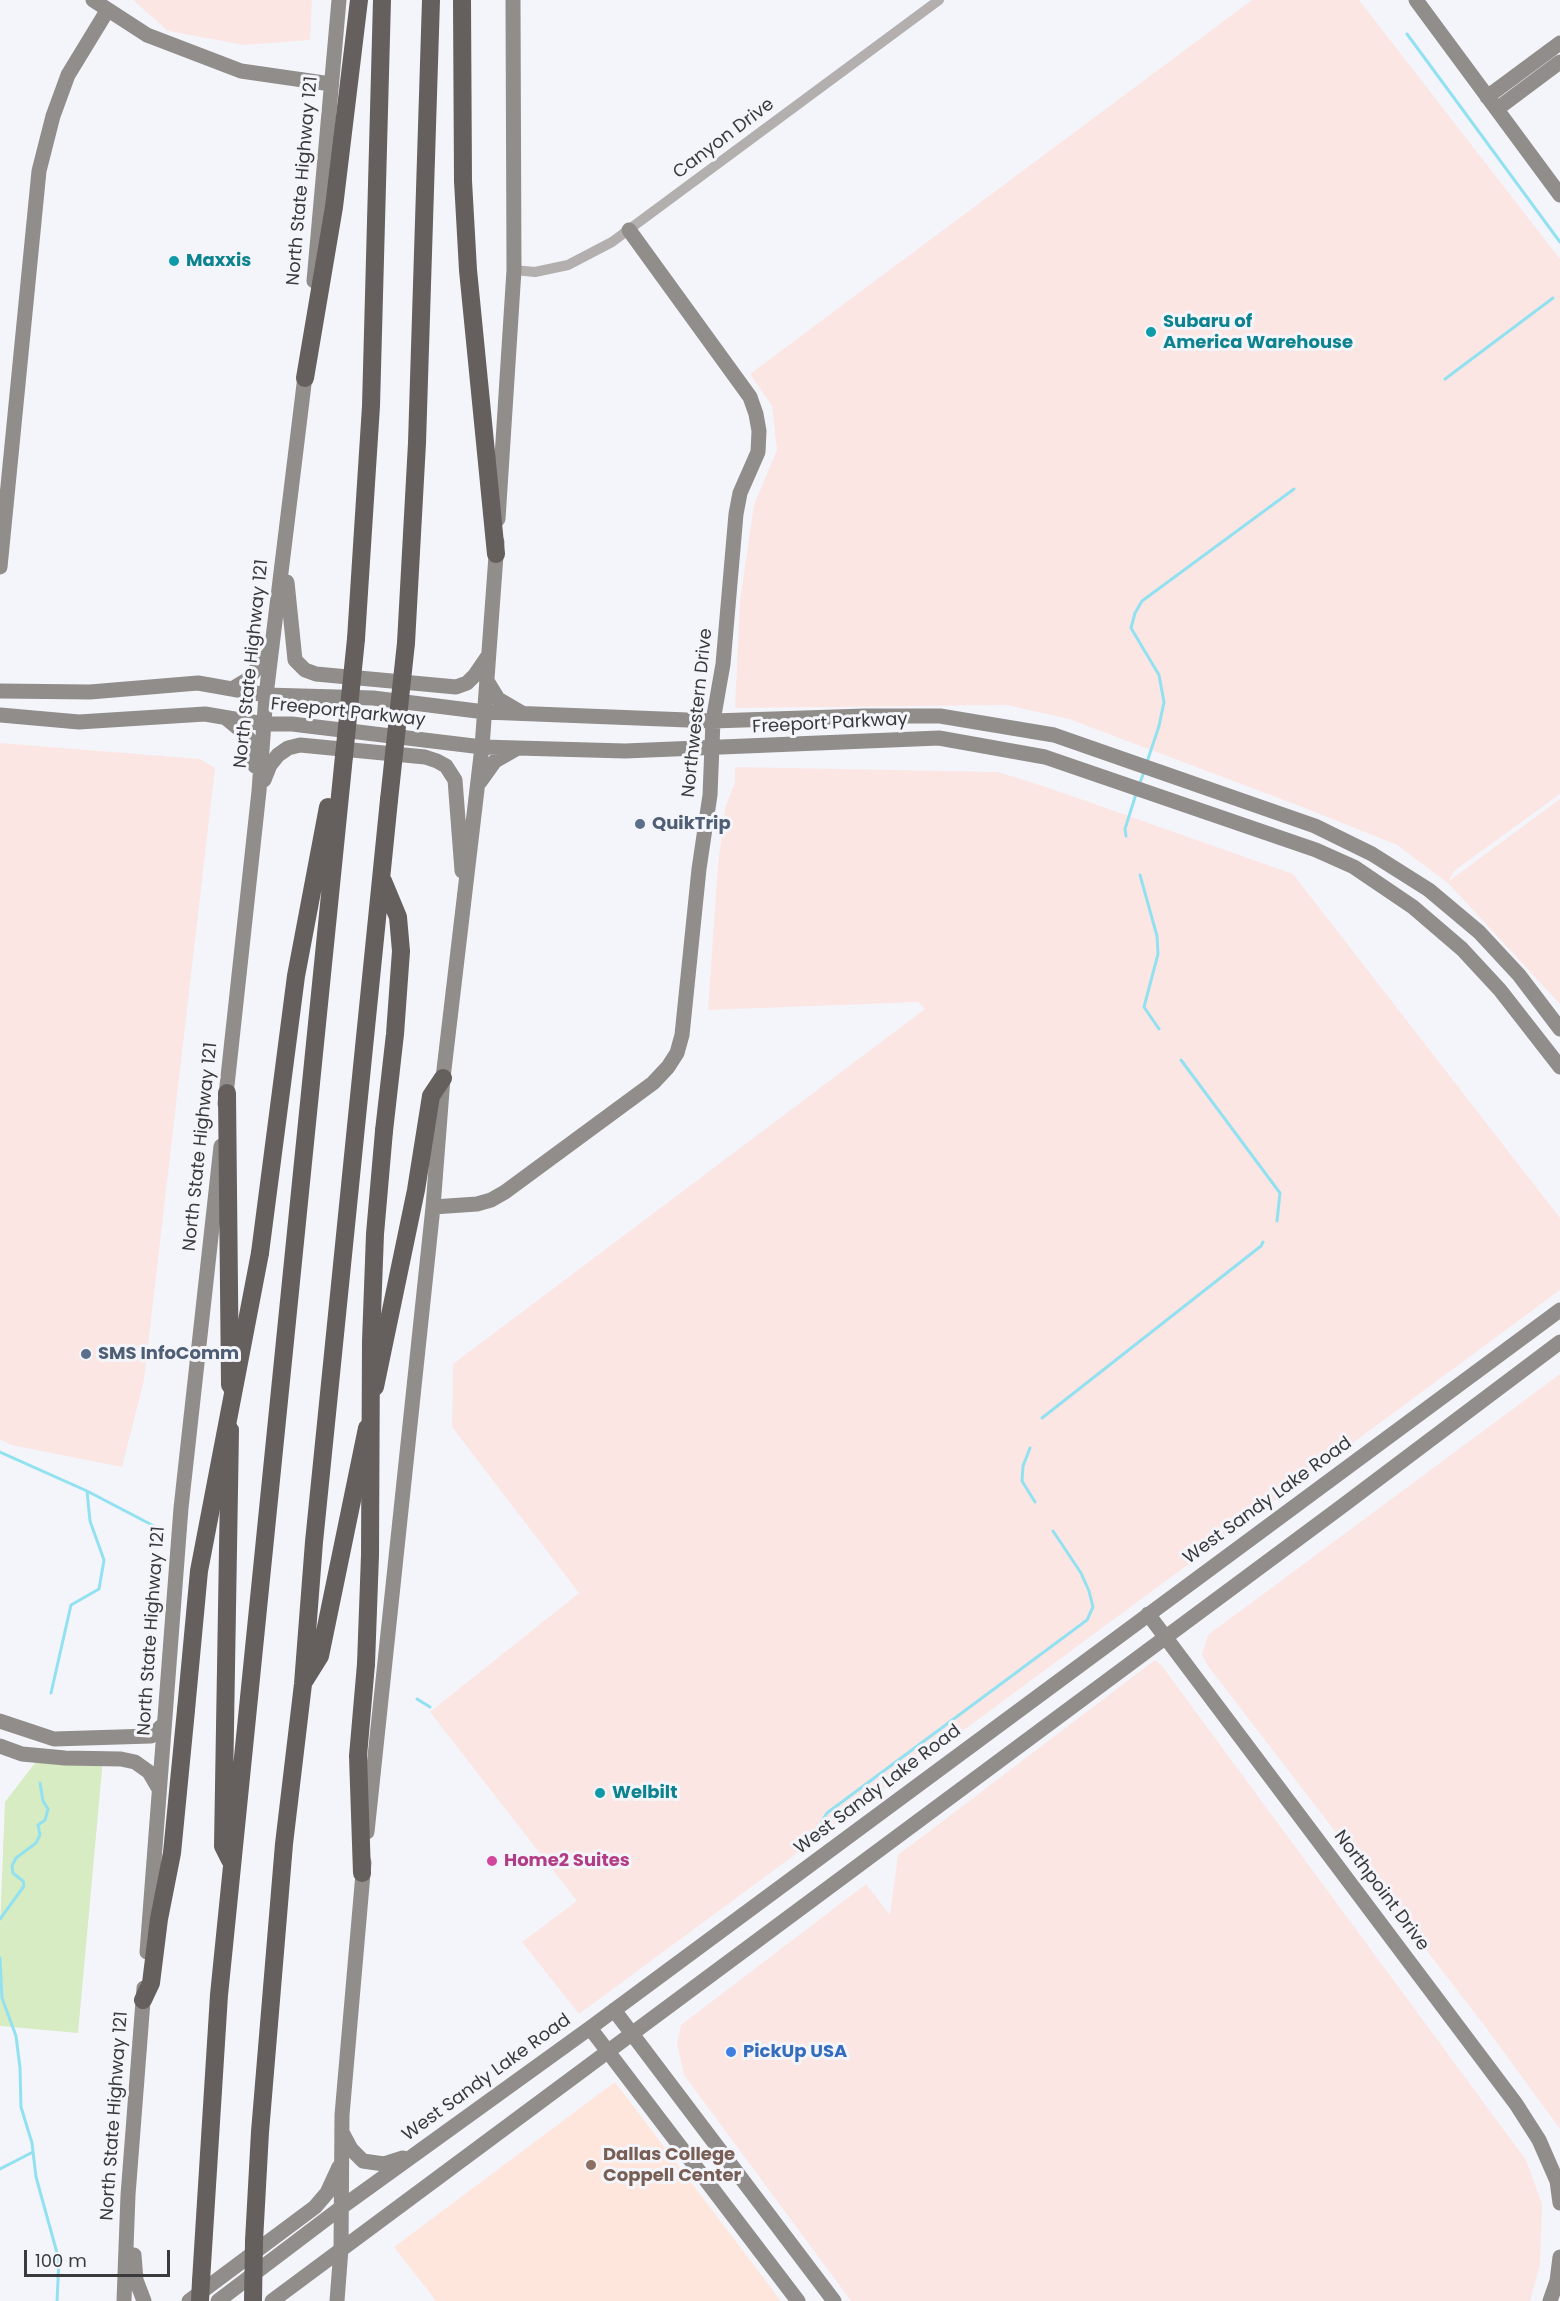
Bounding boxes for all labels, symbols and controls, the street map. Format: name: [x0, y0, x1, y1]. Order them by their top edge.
street label: North State Highway 121: [283, 76, 323, 286]
street label: Canyon Drive: [669, 94, 779, 184]
place label: Maxxis: [186, 250, 251, 272]
marker: Maxxis: [167, 254, 181, 268]
place label: Subaru of America Warehouse: [1163, 311, 1353, 354]
marker: Subaru of America Warehouse: [1144, 325, 1158, 339]
street label: North State Highway 121: [230, 559, 274, 769]
street label: Northwestern Drive: [678, 627, 718, 799]
street label: Freeport Parkway: [270, 694, 426, 732]
street label: Freeport Parkway: [752, 709, 908, 739]
place label: QuikTrip: [652, 813, 731, 835]
marker: QuikTrip: [633, 817, 647, 831]
street label: North State Highway 121: [179, 1042, 223, 1252]
place label: SMS InfoComm: [98, 1343, 239, 1365]
marker: SMS InfoComm: [79, 1347, 93, 1361]
street label: West Sandy Lake Road: [1180, 1433, 1356, 1569]
street label: North State Highway 121: [134, 1526, 170, 1736]
street label: West Sandy Lake Road: [791, 1720, 965, 1860]
place label: Welbilt: [612, 1782, 677, 1804]
marker: Welbilt: [593, 1786, 607, 1800]
street label: Northpoint Drive: [1329, 1827, 1433, 1955]
place label: Home2 Suites: [504, 1850, 630, 1872]
marker: Home2 Suites: [485, 1854, 499, 1868]
street label: West Sandy Lake Road: [399, 2010, 575, 2146]
street label: North State Highway 121: [97, 2011, 133, 2221]
place label: PickUp USA: [743, 2041, 847, 2063]
marker: PickUp USA: [724, 2045, 738, 2059]
place label: Dallas College Coppell Center: [603, 2144, 741, 2186]
marker: Dallas College Coppell Center: [584, 2158, 598, 2172]
scale bar: [27, 2238, 172, 2276]
text: 100 m: [35, 2248, 87, 2273]

